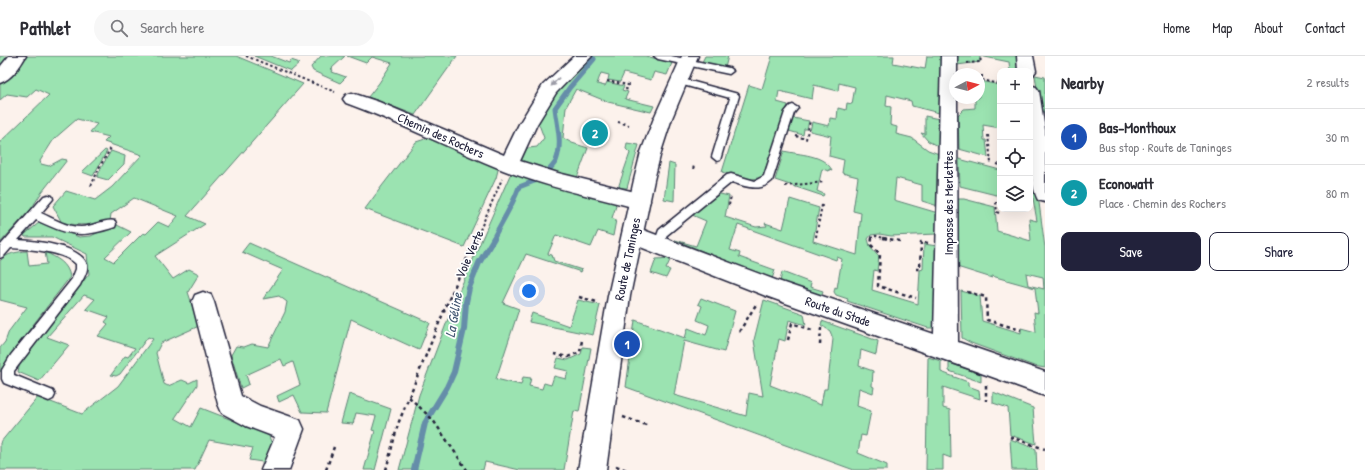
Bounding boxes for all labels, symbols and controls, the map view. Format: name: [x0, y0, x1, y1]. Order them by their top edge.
search box: [94, 10, 374, 46]
text: Pathlet: [20, 15, 70, 41]
icon: search: [108, 17, 130, 39]
text: Search here: [140, 17, 204, 38]
text: Home: [1163, 18, 1190, 37]
text: Map: [1212, 18, 1232, 37]
text: About: [1254, 18, 1283, 37]
text: Contact: [1305, 18, 1345, 37]
north arrow: [949, 68, 985, 104]
map controls: [997, 68, 1033, 212]
button: +: [997, 68, 1033, 104]
text: Nearby: [1061, 71, 1104, 94]
text: 2 results: [1307, 73, 1349, 91]
one-way arrow: [551, 77, 560, 87]
button: −: [997, 104, 1033, 140]
street label: Chemin des Rochers: [395, 108, 487, 162]
text: Bas-Monthoux: [1099, 117, 1176, 138]
pin: 2: [582, 118, 608, 148]
text: 1: [1072, 128, 1076, 146]
text: 30 m: [1326, 128, 1349, 146]
text: Bus stop · Route de Taninges: [1099, 138, 1232, 156]
button: locate: [997, 140, 1033, 176]
street label: Impasse des Merlettes: [939, 151, 957, 255]
text: Econowatt: [1099, 173, 1153, 194]
button: layers: [997, 176, 1033, 212]
text: 2: [1071, 184, 1077, 202]
text: 80 m: [1326, 184, 1349, 202]
text: Place · Chemin des Rochers: [1099, 194, 1226, 212]
street label: Route de Taninges: [609, 216, 645, 302]
street label: Voie Verte: [450, 227, 488, 281]
button: Save: [1061, 232, 1201, 271]
button: Share: [1209, 232, 1349, 271]
your location: [519, 281, 539, 301]
water label: La Géline: [440, 290, 467, 339]
street label: Route du Stade: [803, 291, 873, 331]
pin: 1: [614, 329, 640, 359]

